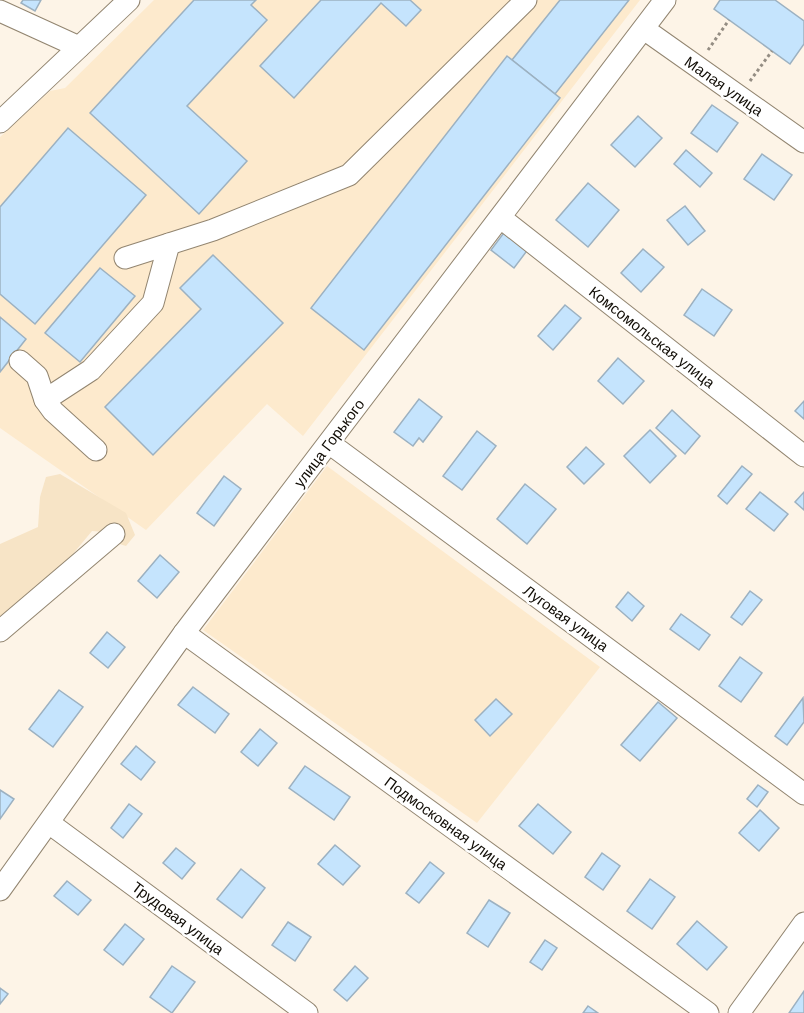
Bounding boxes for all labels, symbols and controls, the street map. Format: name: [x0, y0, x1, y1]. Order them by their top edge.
street label: Малая улица: [682, 53, 767, 120]
street label: Комсомольская улица: [586, 283, 719, 392]
street label: улица Горького: [290, 396, 368, 490]
street label: Луговая улица: [520, 582, 612, 655]
street label: Подмосковная улица: [382, 773, 511, 873]
street label: Трудовая улица: [129, 878, 228, 958]

